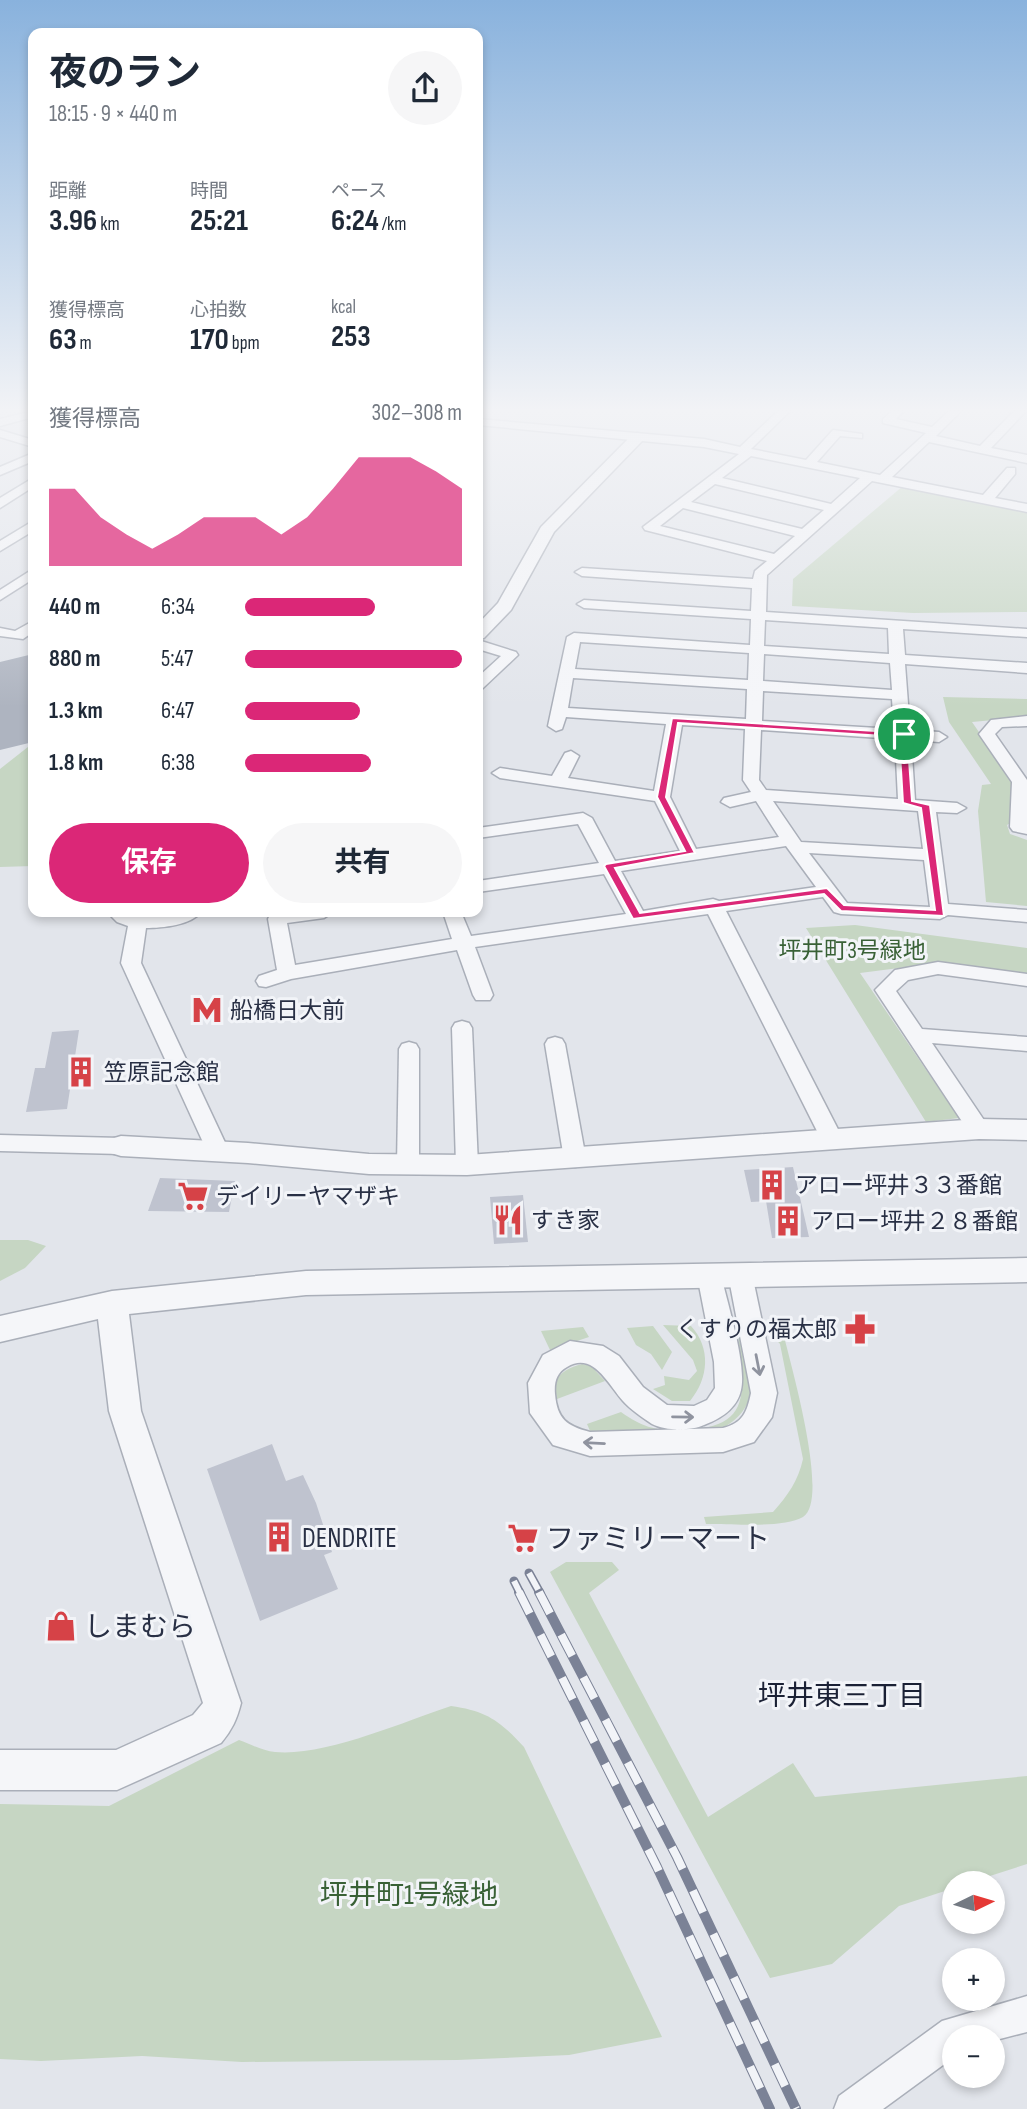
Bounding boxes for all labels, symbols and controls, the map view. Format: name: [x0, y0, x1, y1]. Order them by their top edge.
text: 夜のラン: [49, 51, 201, 96]
button: share: [388, 51, 462, 125]
text: 18:15 · 9 × 440 m: [49, 100, 177, 128]
text: 距離: [49, 180, 87, 203]
text: 時間: [190, 180, 228, 203]
text: ペース: [331, 180, 387, 203]
text: 3.96: [49, 203, 97, 239]
text: 25:21: [190, 203, 248, 239]
text: 6:24: [331, 203, 379, 239]
text: km: [97, 213, 120, 236]
text: /km: [379, 213, 407, 236]
text: kcal: [331, 296, 356, 319]
text: 獲得標高: [49, 299, 125, 322]
text: 心拍数: [190, 299, 247, 322]
text: 253: [331, 319, 371, 355]
text: 63: [49, 322, 77, 358]
text: 170: [190, 322, 229, 358]
text: m: [77, 332, 92, 355]
text: bpm: [229, 332, 260, 355]
text: 302–308 m: [371, 399, 462, 427]
text: 獲得標高: [49, 405, 141, 433]
text: 440 m: [49, 593, 100, 621]
text: 6:34: [161, 593, 195, 621]
text: 880 m: [49, 645, 101, 673]
text: 5:47: [161, 645, 193, 673]
text: 1.3 km: [49, 697, 103, 725]
text: 6:47: [161, 697, 194, 725]
pin: [874, 704, 934, 764]
icon: arrive: [885, 715, 923, 753]
text: 1.8 km: [49, 749, 103, 777]
text: 6:38: [161, 749, 195, 777]
button: 保存: [49, 823, 249, 903]
button: 共有: [263, 823, 462, 903]
park label: 坪井町3号緑地: [778, 937, 926, 965]
metro station icon: 船橋日大前: [190, 993, 224, 1027]
place label: 船橋日大前: [230, 997, 345, 1025]
building icon: 笠原記念館: [64, 1055, 98, 1089]
place label: 笠原記念館: [104, 1059, 219, 1087]
building icon: アロー坪井３３番館: [755, 1168, 789, 1202]
place label: アロー坪井３３番館: [795, 1172, 1002, 1200]
supermarket icon: デイリーヤマザキ: [176, 1179, 210, 1213]
place label: デイリーヤマザキ: [216, 1183, 400, 1211]
restaurant icon: すき家: [491, 1203, 525, 1237]
building icon: アロー坪井２８番館: [771, 1204, 805, 1238]
place label: すき家: [531, 1207, 600, 1235]
place label: アロー坪井２８番館: [811, 1208, 1018, 1236]
pharmacy icon: くすりの福太郎: [843, 1312, 877, 1346]
place label: くすりの福太郎: [676, 1316, 837, 1344]
one-way arrow: [752, 1353, 766, 1376]
one-way arrow: [672, 1410, 695, 1423]
one-way arrow: [583, 1436, 606, 1449]
building icon: DENDRITE: [262, 1520, 296, 1554]
supermarket icon: ファミリーマート: [506, 1521, 540, 1555]
place label: DENDRITE: [302, 1522, 397, 1555]
place label: ファミリーマート: [546, 1523, 770, 1556]
shop icon: しまむら: [44, 1609, 78, 1643]
place label: しまむら: [84, 1611, 196, 1644]
district label: 坪井東三丁目: [758, 1680, 926, 1713]
north arrow: [942, 1871, 1004, 1934]
map controls: [942, 1871, 1005, 2088]
park label: 坪井町1号緑地: [320, 1879, 498, 1912]
button: +: [942, 1948, 1005, 2011]
button: −: [942, 2025, 1005, 2088]

